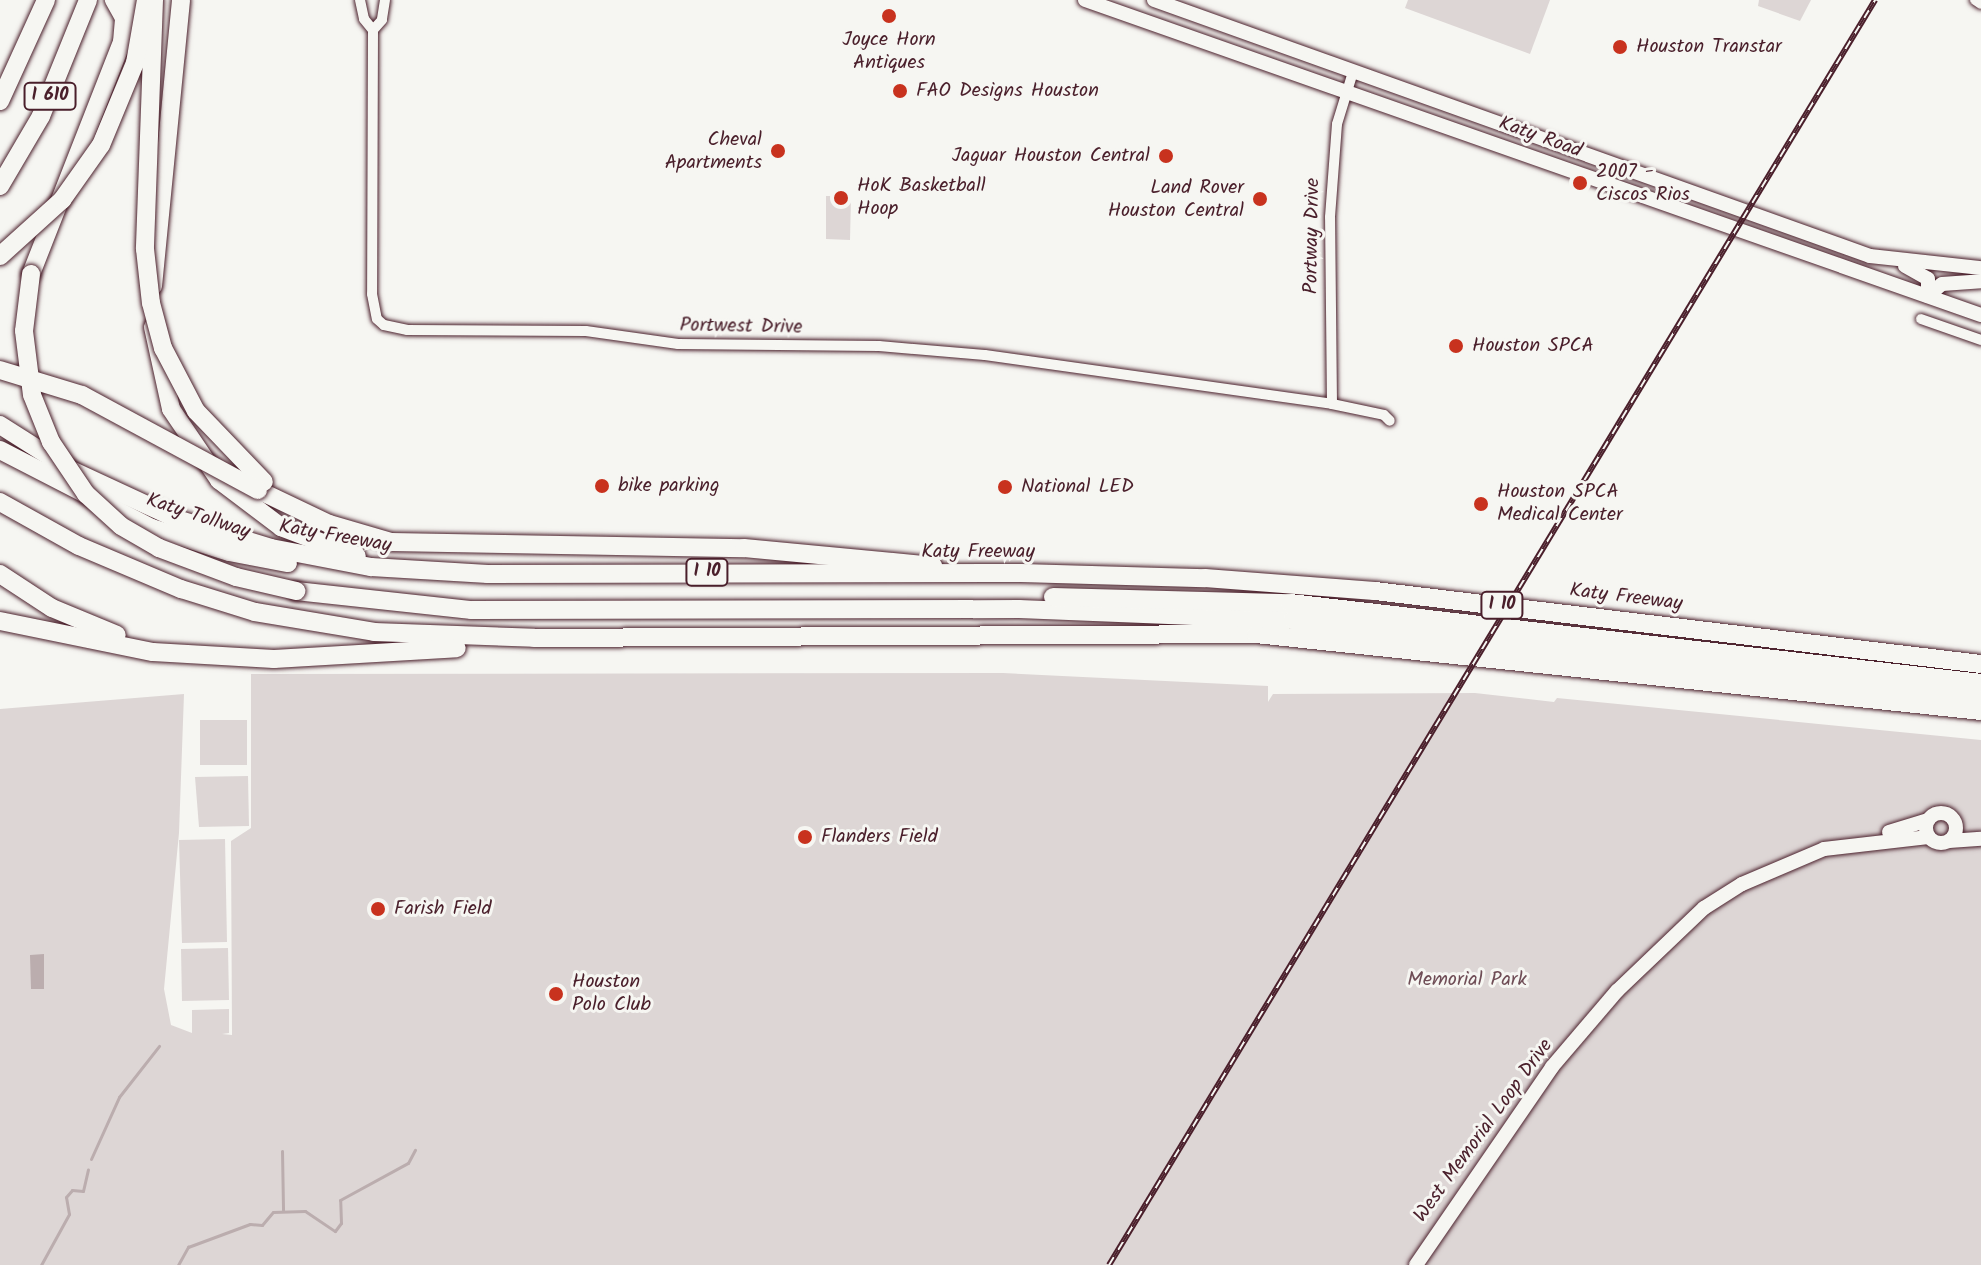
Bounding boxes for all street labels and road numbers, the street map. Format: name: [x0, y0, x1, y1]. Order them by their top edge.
road number: I 610: [22, 82, 78, 110]
street label: Katy Road: [1495, 112, 1585, 164]
street label: Portway Drive: [1300, 178, 1326, 294]
street label: Portwest Drive: [679, 314, 803, 340]
street label: Katy Tollway: [143, 489, 253, 545]
street label: Katy Freeway: [277, 515, 393, 559]
street label: Katy Freeway: [921, 540, 1035, 564]
road number: I 10: [685, 558, 729, 586]
street label: Katy Freeway: [1568, 579, 1684, 617]
road number: I 10: [1480, 591, 1524, 619]
street label: West Memorial Loop Drive: [1409, 1035, 1559, 1227]

